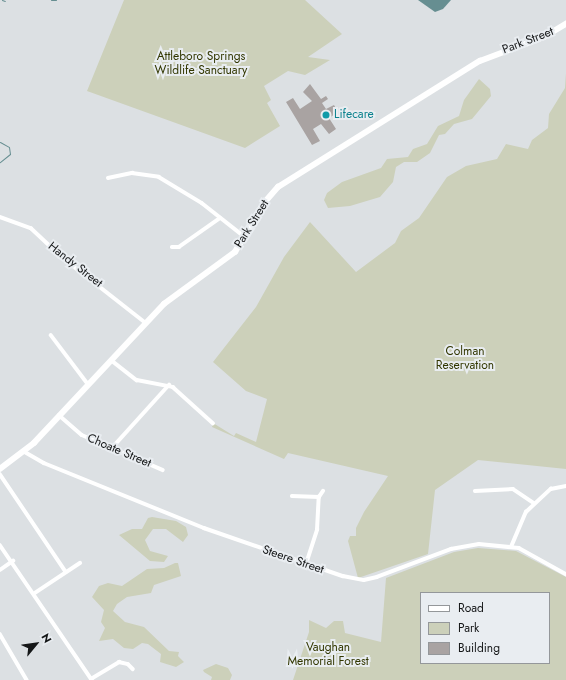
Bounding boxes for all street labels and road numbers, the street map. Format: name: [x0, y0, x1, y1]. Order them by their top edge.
street label: Park Street: [500, 25, 556, 57]
street label: Park Street: [232, 197, 272, 251]
street label: Handy Street: [45, 239, 105, 291]
street label: Choate Street: [85, 431, 153, 471]
street label: Steere Street: [260, 543, 326, 577]

